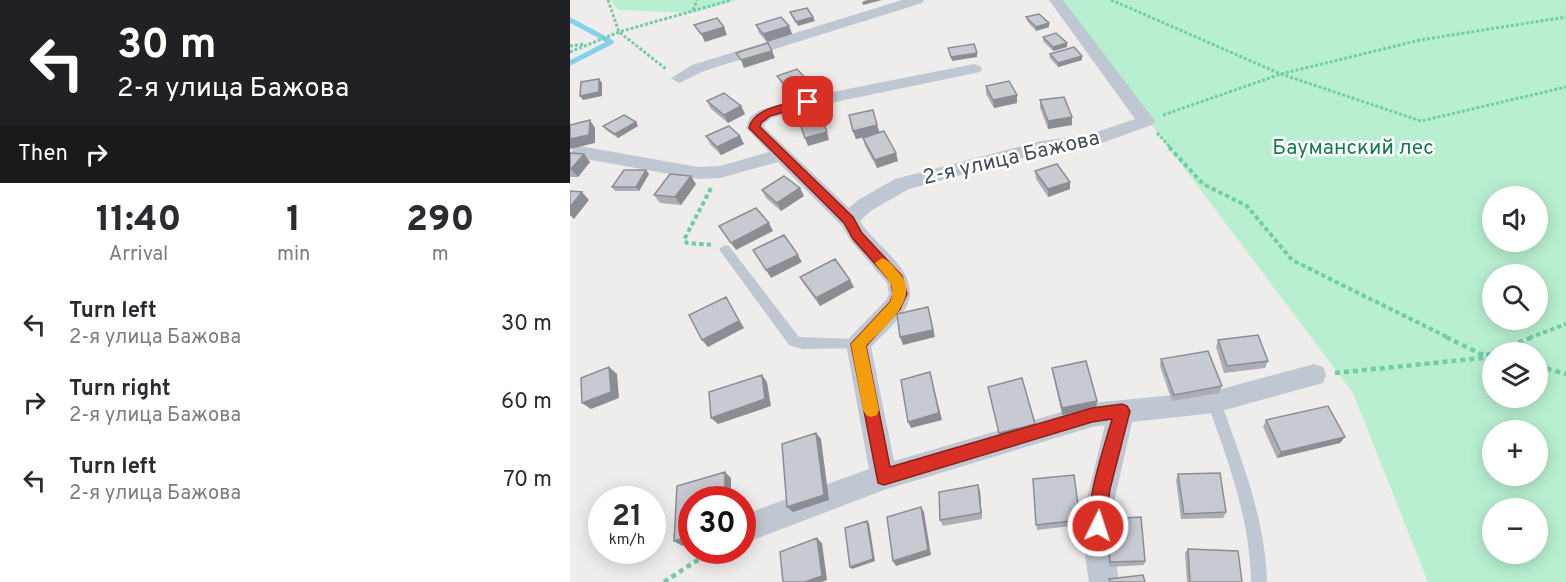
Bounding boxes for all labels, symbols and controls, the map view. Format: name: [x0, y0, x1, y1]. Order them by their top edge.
text: 30 m: [117, 20, 216, 73]
icon: left: [18, 24, 96, 102]
text: 2-я улица Бажова: [117, 72, 349, 106]
pin: [782, 76, 833, 127]
icon: arrive: [791, 85, 824, 118]
street label: 2-я улица Бажова: [920, 125, 1102, 192]
park label: Бауманский лес: [1272, 135, 1434, 162]
icon: right: [80, 138, 113, 171]
text: Then: [18, 141, 68, 168]
map controls: [1482, 186, 1548, 564]
button: sound: [1482, 186, 1548, 252]
text: 11:40: [96, 198, 181, 244]
text: 1: [286, 198, 301, 244]
text: 290: [406, 198, 474, 244]
text: Arrival: [109, 242, 168, 268]
text: min: [277, 242, 310, 268]
text: m: [432, 242, 449, 268]
button: search: [1482, 264, 1548, 330]
text: Turn left: [69, 298, 157, 325]
icon: left: [18, 308, 51, 341]
text: 30 m: [501, 311, 552, 338]
text: 2-я улица Бажова: [69, 325, 241, 351]
button: layers: [1482, 342, 1548, 408]
text: Turn right: [69, 376, 171, 403]
icon: right: [18, 386, 51, 419]
text: 60 m: [501, 389, 552, 416]
text: 2-я улица Бажова: [69, 403, 241, 429]
button: +: [1482, 420, 1548, 486]
text: Turn left: [69, 454, 157, 481]
icon: left: [18, 464, 51, 497]
text: 70 m: [503, 467, 552, 494]
text: 2-я улица Бажова: [69, 481, 241, 507]
speed limit sign: 30: [678, 486, 756, 564]
position arrow: [1066, 494, 1130, 558]
button: −: [1482, 498, 1548, 564]
text: 21: [612, 499, 642, 536]
text: km/h: [609, 531, 645, 550]

